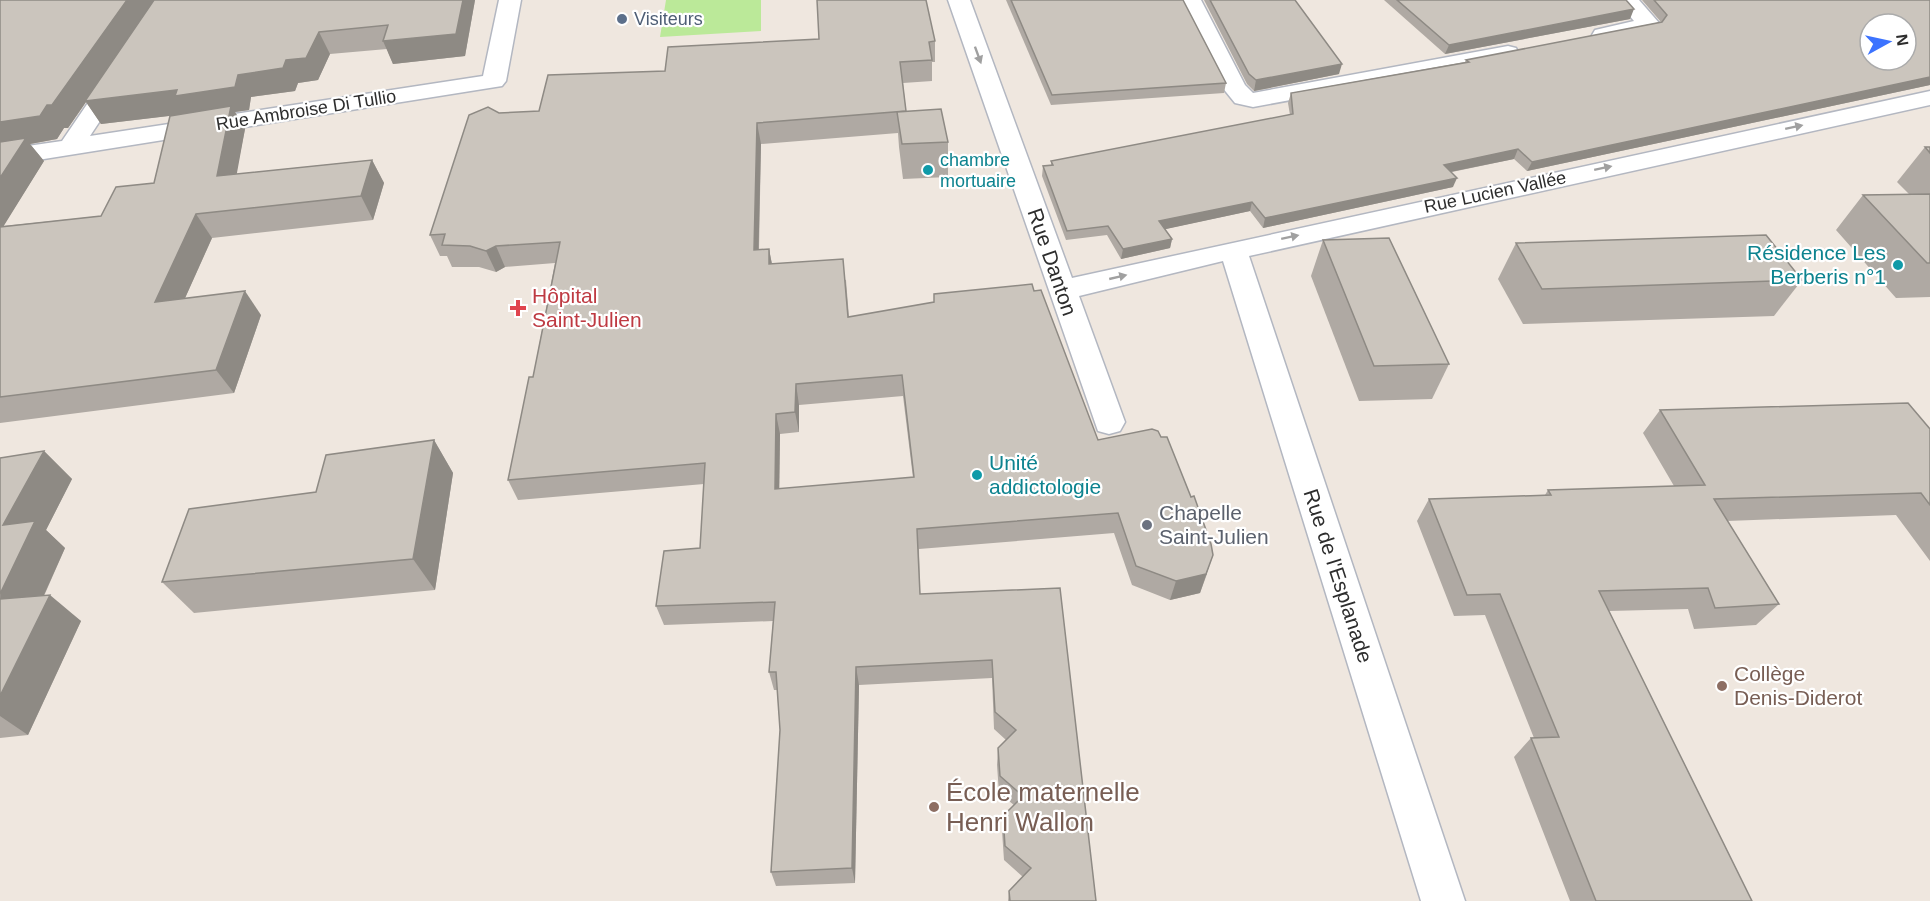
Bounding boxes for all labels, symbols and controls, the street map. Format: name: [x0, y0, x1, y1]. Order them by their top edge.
place label: Visiteurs: [634, 9, 703, 29]
marker: Visiteurs: [615, 12, 629, 26]
north arrow: [1858, 12, 1918, 72]
text: N: [1893, 33, 1912, 47]
one-way arrow: [974, 46, 984, 64]
street label: Rue Ambroise Di Tullio: [215, 86, 397, 134]
one-way arrow: [1785, 122, 1804, 131]
place label: chambre mortuaire: [940, 150, 1016, 191]
marker: chambre mortuaire: [921, 163, 935, 177]
one-way arrow: [1594, 163, 1613, 173]
street label: Rue Lucien Vallée: [1422, 167, 1568, 217]
street label: Rue Danton: [1023, 205, 1082, 319]
one-way arrow: [1281, 232, 1299, 242]
place label: Résidence Les Berberis n°1: [1747, 241, 1886, 288]
marker: Résidence Les Berberis n°1: [1891, 258, 1905, 272]
one-way arrow: [1109, 271, 1128, 281]
place label: Hôpital Saint-Julien: [532, 284, 642, 331]
marker: Hôpital Saint-Julien: [509, 299, 527, 317]
place label: Unité addictologie: [989, 451, 1101, 498]
marker: Unité addictologie: [970, 468, 984, 482]
street label: Rue de l'Esplanade: [1299, 486, 1377, 666]
place label: Chapelle Saint-Julien: [1159, 501, 1269, 548]
marker: Chapelle Saint-Julien: [1140, 518, 1154, 532]
place label: Collège Denis-Diderot: [1734, 662, 1863, 709]
marker: Collège Denis-Diderot: [1715, 679, 1729, 693]
place label: École maternelle Henri Wallon: [946, 777, 1140, 837]
marker: École maternelle Henri Wallon: [927, 800, 941, 814]

